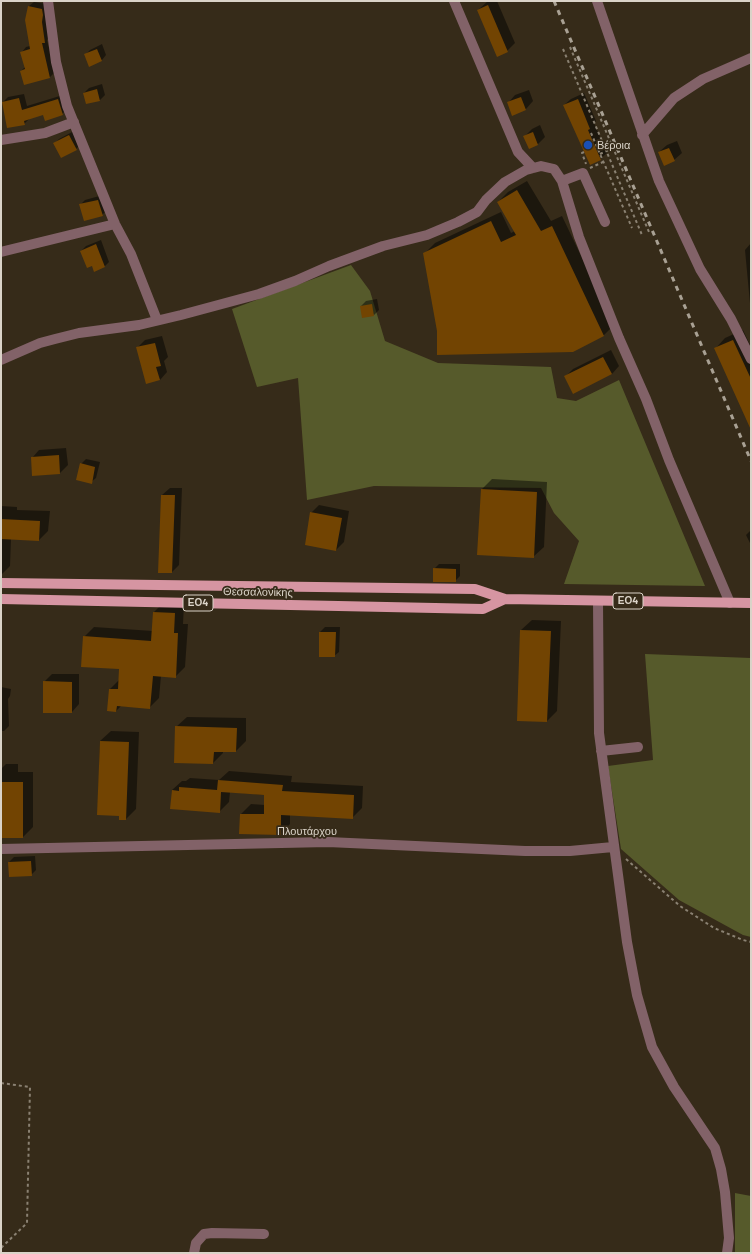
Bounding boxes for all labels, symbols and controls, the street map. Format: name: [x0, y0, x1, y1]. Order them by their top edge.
place label: Βέροια: [597, 138, 630, 152]
marker: Βέροια: [582, 139, 594, 151]
street label: Θεσσαλονίκης: [223, 585, 293, 599]
road number: ΕΟ4: [613, 593, 643, 609]
road number: ΕΟ4: [183, 595, 213, 611]
street label: Πλουτάρχου: [277, 824, 337, 838]

